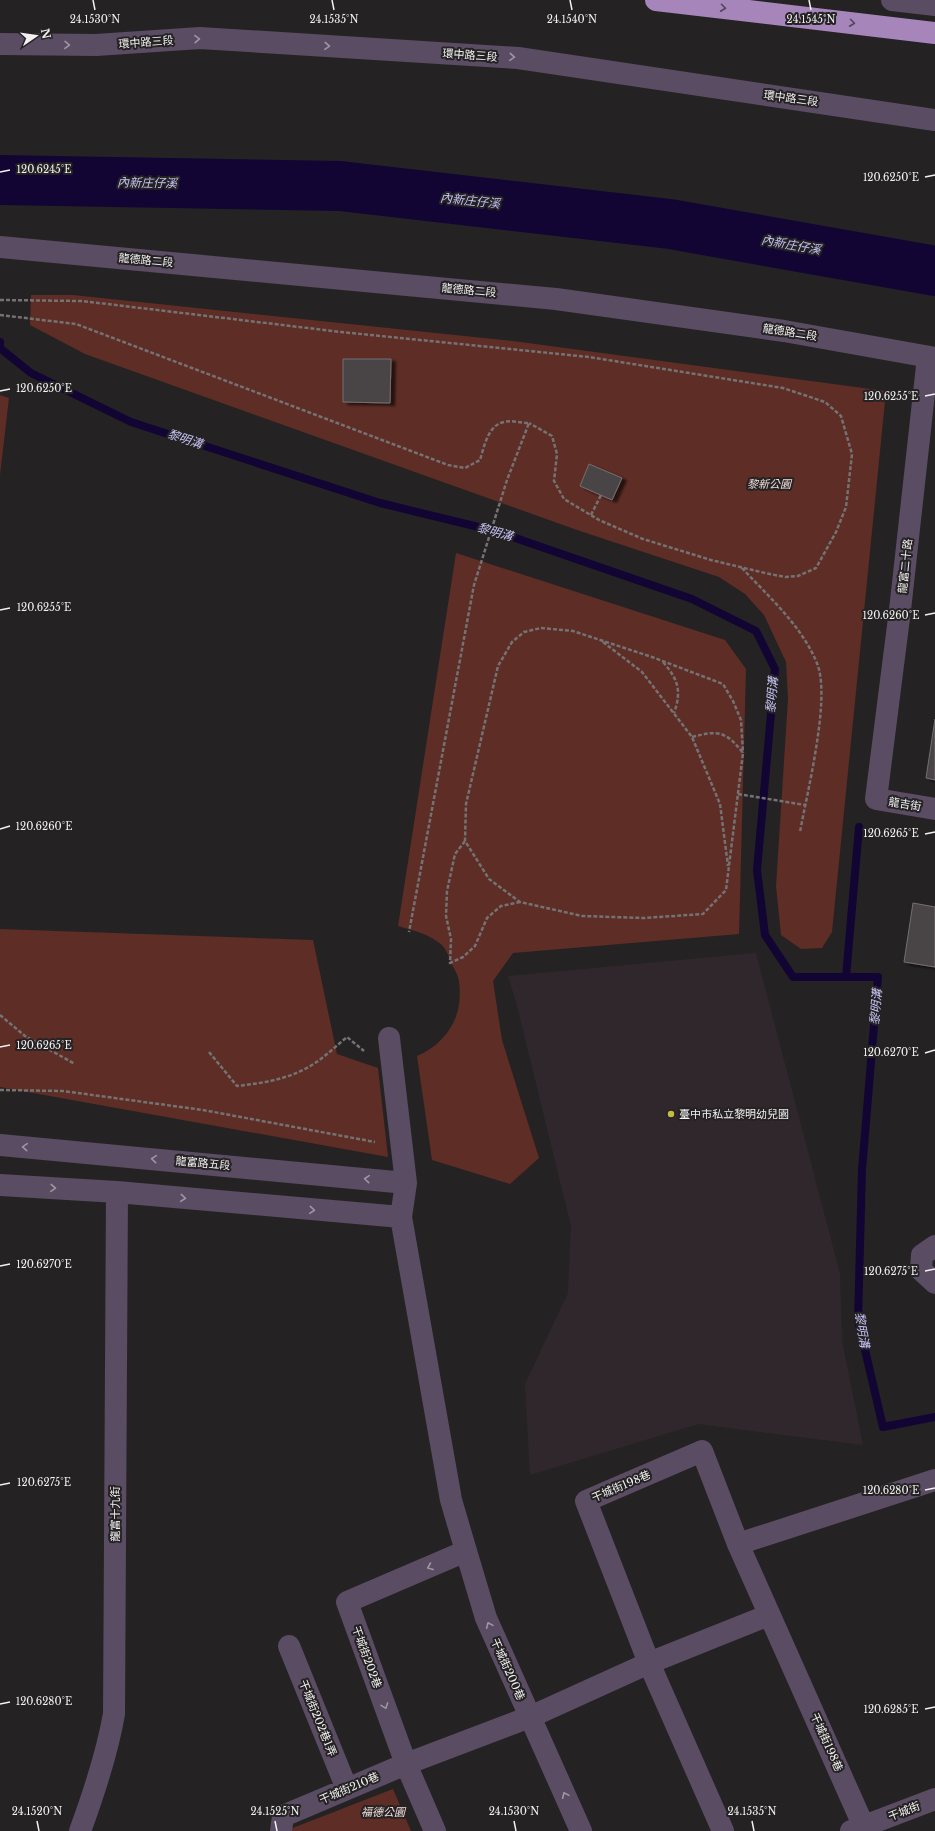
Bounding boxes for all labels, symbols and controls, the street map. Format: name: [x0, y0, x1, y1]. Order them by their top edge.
one-way arrow: [719, 3, 726, 12]
text: 24.1530°N: [70, 13, 120, 26]
text: 24.1535°N: [309, 13, 359, 26]
text: 24.1540°N: [547, 13, 597, 26]
text: 24.1545°N: [787, 13, 835, 26]
north arrow: [16, 16, 56, 56]
one-way arrow: [849, 19, 855, 28]
text: N: [38, 27, 54, 41]
street label: 環中路三段: [118, 33, 174, 51]
one-way arrow: [194, 35, 200, 43]
one-way arrow: [64, 41, 70, 49]
one-way arrow: [324, 42, 330, 50]
street label: 環中路三段: [442, 46, 498, 64]
one-way arrow: [509, 53, 515, 62]
street label: 環中路三段: [763, 87, 819, 109]
text: 120.6245°E: [17, 163, 71, 176]
text: 120.6250°E: [863, 171, 919, 184]
water label: 內新庄仔溪: [117, 174, 179, 191]
water label: 內新庄仔溪: [439, 190, 503, 211]
water label: 內新庄仔溪: [760, 232, 824, 257]
street label: 龍德路二段: [118, 251, 174, 269]
street label: 龍德路二段: [441, 281, 497, 299]
street label: 龍德路二段: [762, 321, 818, 343]
text: 120.6250°E: [16, 382, 72, 395]
text: 120.6255°E: [864, 390, 918, 403]
water label: 黎明溝: [166, 426, 206, 452]
park label: 黎新公園: [747, 477, 793, 491]
water label: 黎明溝: [476, 519, 516, 544]
street label: 龍富二十路: [895, 538, 915, 594]
text: 120.6255°E: [17, 601, 71, 614]
text: 120.6260°E: [863, 609, 919, 622]
water label: 黎明溝: [762, 674, 781, 714]
street label: 龍吉街: [888, 795, 922, 813]
text: 120.6260°E: [16, 820, 72, 833]
text: 120.6265°E: [863, 827, 919, 840]
water label: 黎明溝: [866, 986, 885, 1026]
text: 120.6265°E: [16, 1039, 72, 1052]
text: 120.6270°E: [863, 1046, 919, 1059]
place label: 臺中市私立黎明幼兒園: [679, 1107, 789, 1121]
marker: 臺中市私立黎明幼兒園: [666, 1109, 676, 1119]
one-way arrow: [22, 1143, 28, 1152]
one-way arrow: [151, 1154, 157, 1163]
street label: 龍富路五段: [175, 1154, 231, 1172]
one-way arrow: [364, 1174, 370, 1183]
one-way arrow: [50, 1184, 56, 1193]
one-way arrow: [179, 1193, 186, 1202]
one-way arrow: [309, 1205, 315, 1214]
text: 120.6270°E: [16, 1258, 72, 1271]
text: 120.6275°E: [864, 1265, 918, 1278]
water label: 黎明溝: [852, 1311, 873, 1351]
street label: 干城街198巷: [589, 1467, 653, 1505]
text: 120.6275°E: [17, 1476, 71, 1489]
text: 120.6280°E: [863, 1484, 919, 1497]
street label: 龍富十九街: [108, 1487, 122, 1542]
one-way arrow: [426, 1562, 434, 1570]
one-way arrow: [486, 1622, 494, 1630]
street label: 干城街202巷: [349, 1624, 385, 1690]
street label: 干城街200巷: [488, 1636, 528, 1702]
street label: 干城街202巷1弄: [296, 1678, 340, 1758]
text: 120.6280°E: [16, 1695, 72, 1708]
one-way arrow: [380, 1702, 389, 1709]
text: 120.6285°E: [863, 1703, 919, 1716]
street label: 干城街198巷: [808, 1711, 846, 1773]
street label: 干城街210巷: [317, 1769, 381, 1807]
one-way arrow: [562, 1792, 570, 1800]
street label: 干城街: [886, 1799, 922, 1823]
text: 24.1520°N: [12, 1805, 62, 1818]
text: 24.1525°N: [250, 1805, 300, 1818]
park label: 福德公園: [361, 1805, 407, 1819]
text: 24.1530°N: [489, 1805, 539, 1818]
text: 24.1535°N: [727, 1805, 777, 1818]

